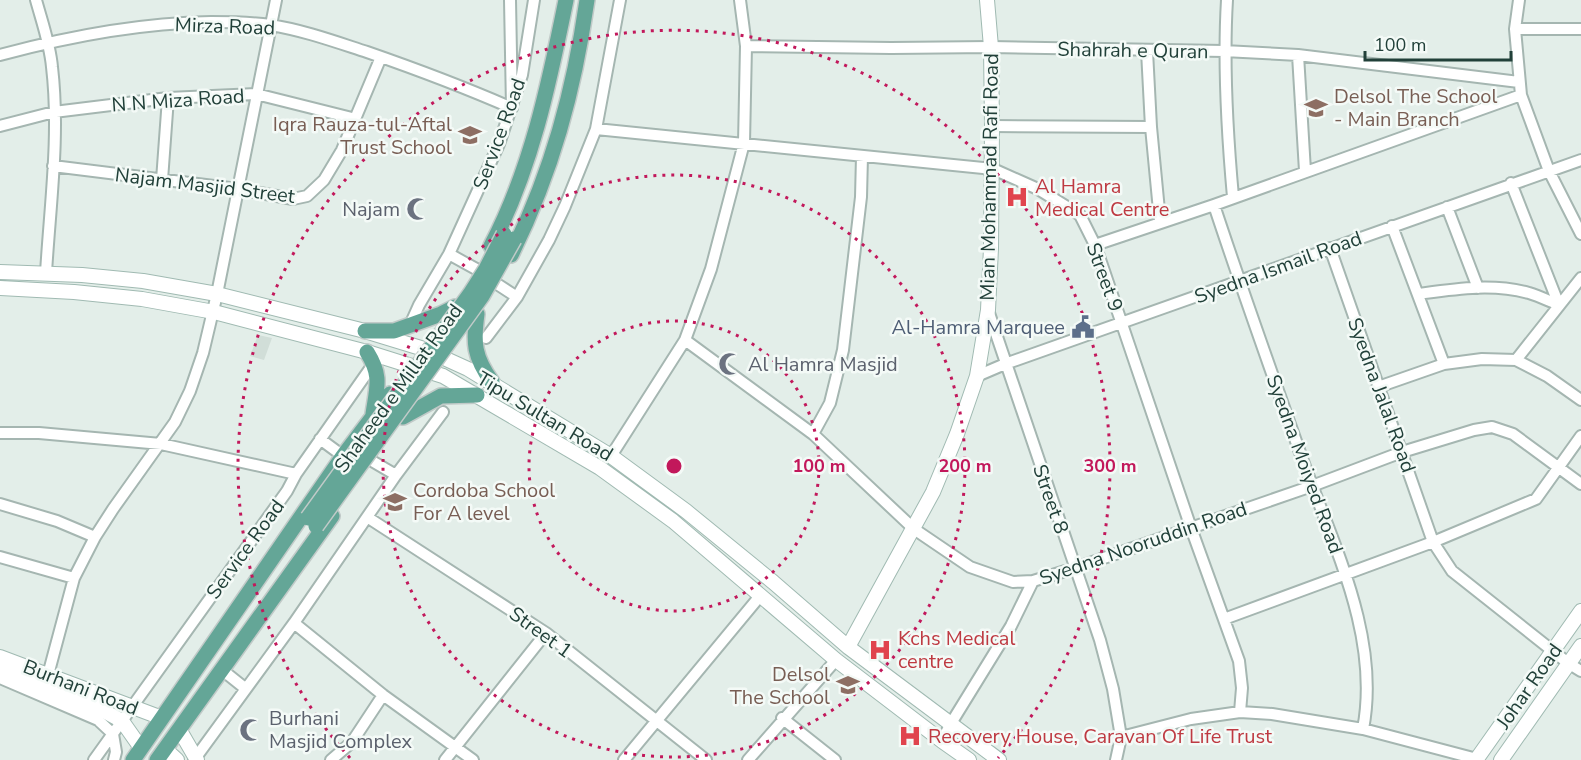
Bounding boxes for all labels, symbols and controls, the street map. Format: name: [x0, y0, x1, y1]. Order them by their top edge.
street label: Mirza Road: [174, 11, 276, 42]
scale bar: [1365, 24, 1510, 62]
text: 100 m: [1374, 33, 1426, 57]
street label: Shahrah e Quran: [1057, 36, 1209, 65]
street label: Mian Mohammad Rafi Road: [974, 53, 1005, 301]
street label: Service Road: [467, 75, 532, 194]
street label: N N Miza Road: [111, 82, 245, 119]
place label: Delsol The School - Main Branch: [1334, 83, 1497, 133]
school or university icon: Delsol The School - Main Branch: [1303, 95, 1329, 121]
place label: Iqra Rauza-tul-Aftal Trust School: [273, 111, 452, 161]
school or university icon: Iqra Rauza-tul-Aftal Trust School: [457, 122, 483, 148]
street label: Najam Masjid Street: [113, 161, 297, 210]
place label: Al Hamra Medical Centre: [1035, 173, 1169, 223]
hospital icon: Al Hamra Medical Centre: [1004, 184, 1030, 210]
place label: Najam: [342, 196, 400, 223]
mosque icon: Najam: [405, 196, 431, 222]
street label: Syedna Ismail Road: [1191, 225, 1366, 310]
street label: Street 9: [1080, 239, 1129, 315]
street label: Shaheed e Millat Road: [328, 299, 469, 478]
place label: Al-Hamra Marquee: [892, 314, 1065, 341]
public building icon: Al-Hamra Marquee: [1070, 314, 1096, 340]
street label: Syedna Jalal Road: [1341, 314, 1422, 476]
mosque icon: Al Hamra Masjid: [717, 351, 743, 377]
place label: Al Hamra Masjid: [748, 351, 898, 378]
street label: Tipu Sultan Road: [472, 365, 618, 468]
street label: Syedna Moiyed Road: [1260, 371, 1349, 557]
text: 100 m: [792, 454, 846, 478]
text: 200 m: [938, 454, 992, 478]
text: 300 m: [1083, 454, 1137, 478]
centre of rings: [664, 456, 684, 476]
street label: Street 8: [1026, 461, 1075, 537]
place label: Cordoba School For A level: [413, 477, 555, 527]
school or university icon: Cordoba School For A level: [382, 489, 408, 515]
street label: Service Road: [200, 494, 291, 605]
street label: Syedna Nooruddin Road: [1036, 495, 1251, 592]
street label: Street 1: [504, 600, 578, 664]
place label: Kchs Medical centre: [898, 625, 1015, 675]
hospital icon: Kchs Medical centre: [867, 637, 893, 663]
street label: Johar Road: [1490, 638, 1569, 735]
street label: Burhani Road: [19, 653, 142, 722]
place label: Delsol The School: [730, 661, 830, 711]
school or university icon: Delsol The School: [835, 672, 861, 698]
place label: Burhani Masjid Complex: [269, 705, 413, 755]
mosque icon: Burhani Masjid Complex: [238, 717, 264, 743]
hospital icon: Recovery House, Caravan Of Life Trust: [897, 723, 923, 749]
place label: Recovery House, Caravan Of Life Trust: [928, 723, 1273, 750]

